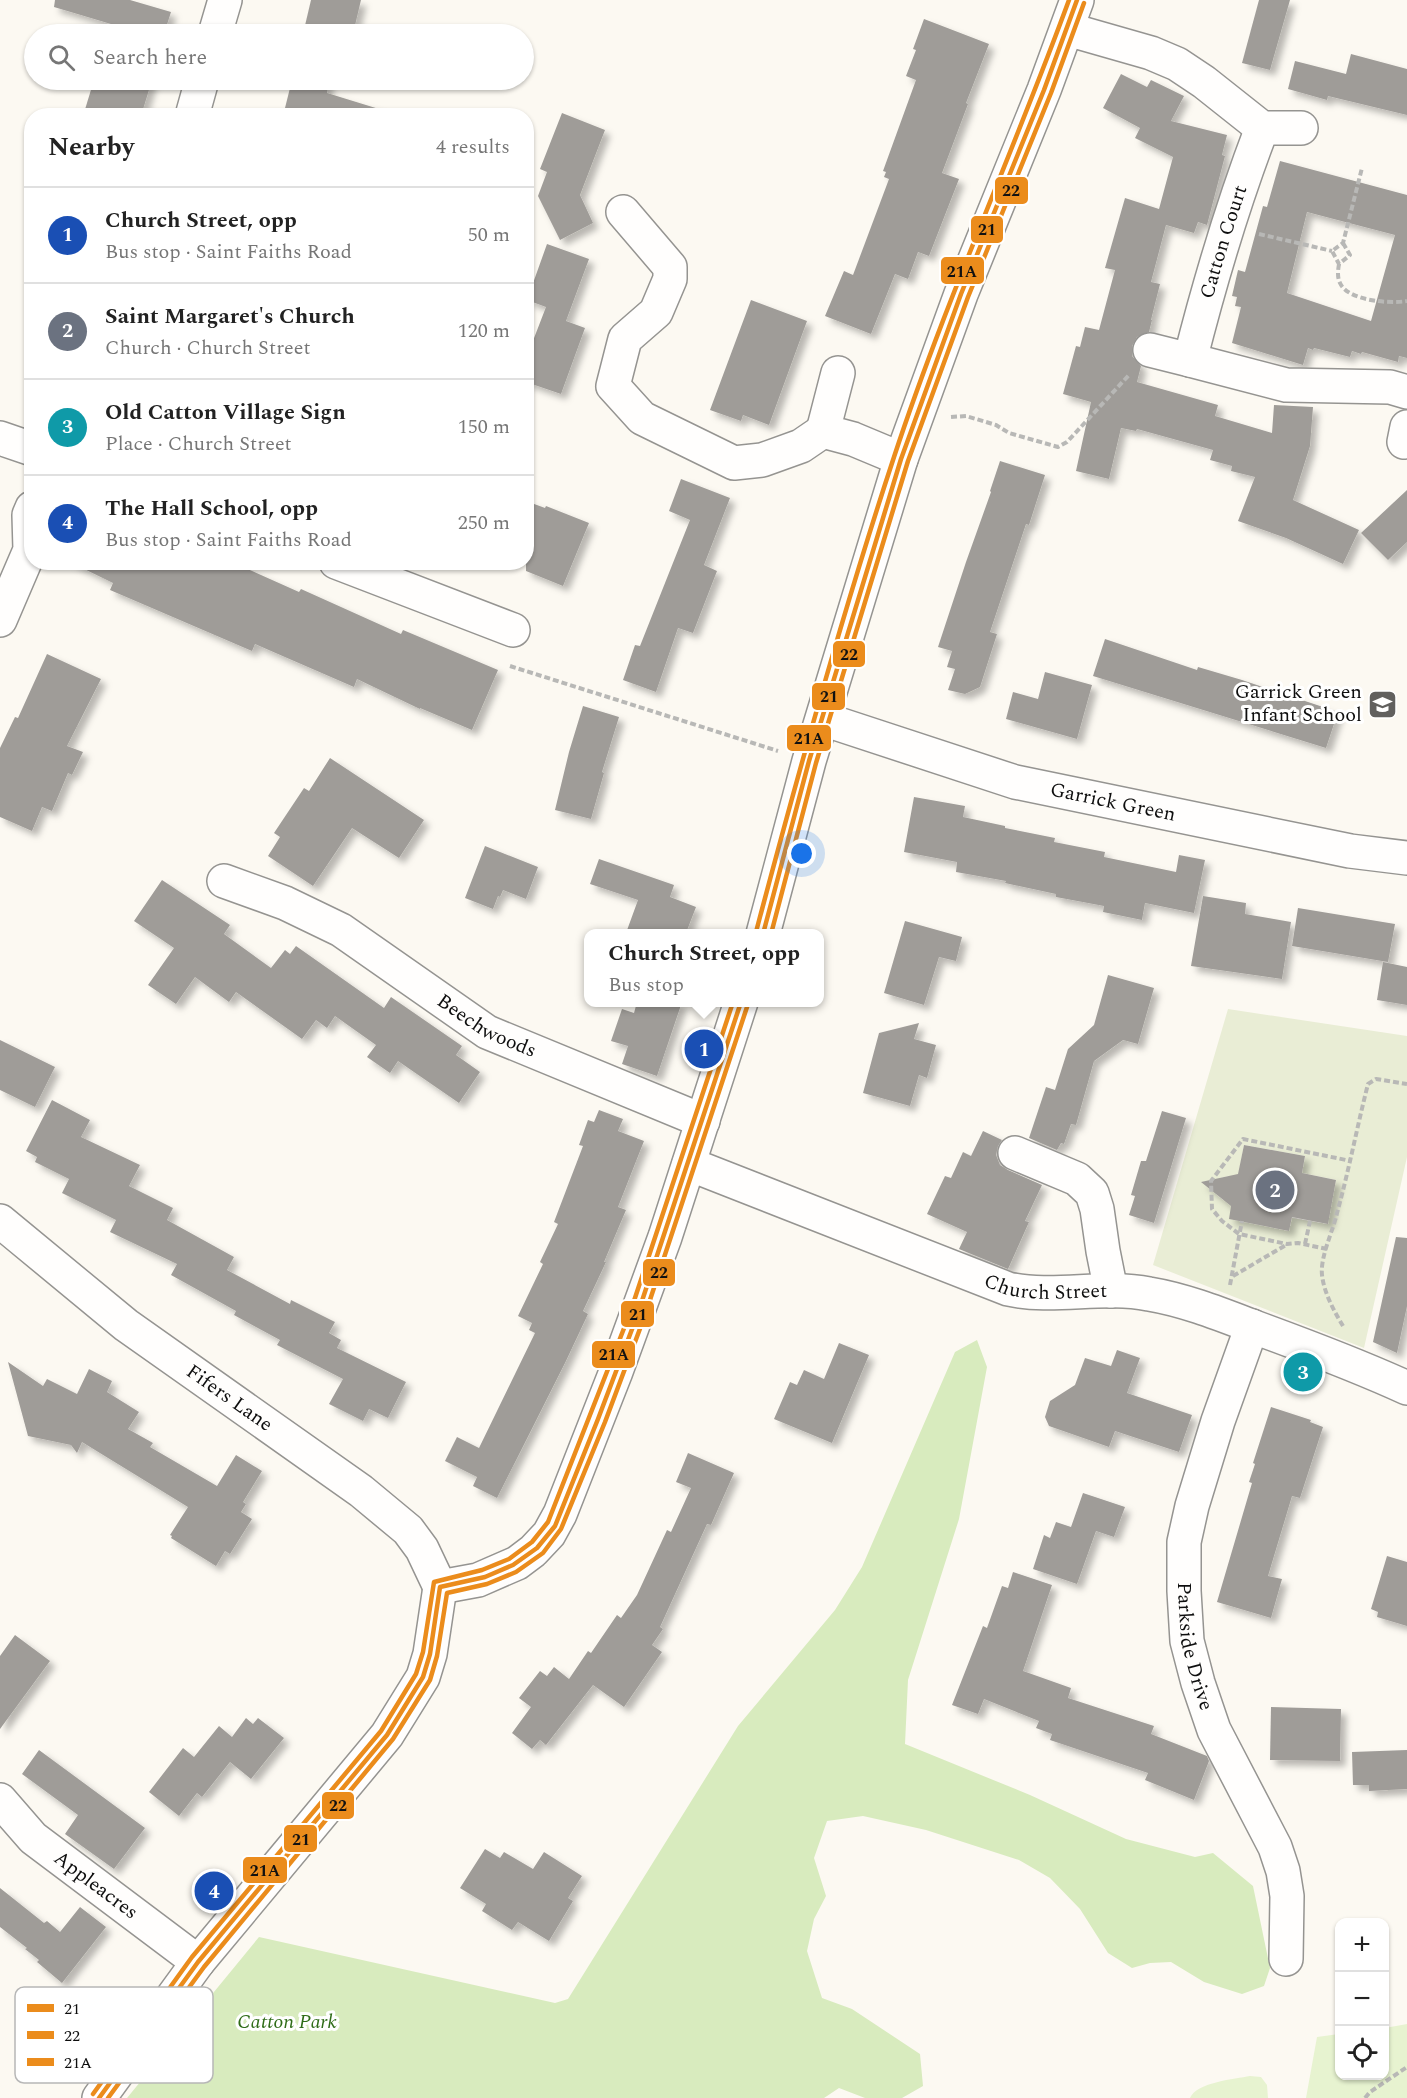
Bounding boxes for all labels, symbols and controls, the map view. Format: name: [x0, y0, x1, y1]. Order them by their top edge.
search box: [24, 24, 534, 90]
icon: search: [45, 41, 78, 74]
text: Search here: [93, 41, 207, 74]
text: Nearby: [48, 127, 134, 167]
text: 4 results: [436, 132, 510, 162]
line badge: 22: [994, 176, 1029, 205]
text: 22: [1002, 179, 1020, 203]
street label: Catton Court: [1192, 181, 1255, 302]
text: Church Street, opp: [105, 204, 297, 237]
line badge: 21: [970, 215, 1004, 244]
text: 21: [978, 218, 996, 242]
text: 1: [62, 220, 73, 250]
text: 50 m: [468, 220, 510, 250]
text: Bus stop · Saint Faiths Road: [105, 237, 352, 267]
line badge: 21A: [940, 256, 985, 285]
text: 21A: [947, 260, 978, 284]
text: Saint Margaret's Church: [105, 300, 355, 333]
text: 2: [62, 316, 73, 346]
text: 120 m: [458, 316, 510, 346]
text: Church · Church Street: [105, 333, 311, 363]
text: Old Catton Village Sign: [105, 396, 346, 429]
text: 3: [62, 412, 73, 442]
text: 150 m: [458, 412, 510, 442]
text: Place · Church Street: [105, 429, 292, 459]
text: The Hall School, opp: [105, 492, 318, 525]
text: 4: [62, 508, 73, 538]
text: 250 m: [458, 508, 510, 538]
text: Bus stop · Saint Faiths Road: [105, 525, 352, 555]
line badge: 22: [832, 640, 866, 668]
text: 22: [840, 643, 858, 667]
place label: Garrick Green Infant School: [1235, 677, 1362, 730]
line badge: 21: [811, 682, 846, 711]
text: 21: [820, 685, 838, 709]
school or university icon: Garrick Green Infant School: [1367, 688, 1399, 720]
line badge: 21A: [786, 724, 832, 752]
text: 21A: [794, 727, 825, 751]
street label: Garrick Green: [1047, 775, 1178, 830]
your location: [787, 839, 816, 868]
popup: [584, 929, 824, 1007]
text: Church Street, opp: [608, 937, 800, 970]
text: Bus stop: [608, 970, 684, 1000]
street label: Beechwoods: [431, 986, 541, 1066]
pin: 1: [684, 1026, 724, 1072]
pin: 2: [1256, 1168, 1294, 1212]
line badge: 22: [642, 1258, 676, 1287]
text: 22: [650, 1261, 668, 1285]
street label: Church Street: [980, 1266, 1107, 1308]
line badge: 21: [620, 1300, 655, 1328]
text: 21: [629, 1303, 647, 1327]
line badge: 21A: [591, 1340, 636, 1369]
text: 21A: [599, 1343, 630, 1367]
pin: 3: [1284, 1350, 1322, 1394]
street label: Fifers Lane: [180, 1357, 279, 1439]
street label: Parkside Drive: [1169, 1582, 1221, 1714]
line badge: 22: [321, 1791, 355, 1820]
text: 22: [329, 1794, 347, 1818]
line badge: 21: [283, 1824, 318, 1853]
text: 21: [292, 1828, 310, 1852]
street label: Appleacres: [47, 1844, 144, 1927]
line badge: 21A: [242, 1856, 288, 1884]
text: 21A: [250, 1859, 281, 1883]
pin: 4: [194, 1868, 234, 1914]
map controls: [1335, 1918, 1389, 2080]
button: +: [1335, 1918, 1389, 1972]
button: −: [1335, 1972, 1389, 2026]
legend: [15, 1987, 213, 2083]
text: 21: [64, 1997, 80, 2021]
park label: Catton Park: [237, 2007, 337, 2037]
text: 22: [64, 2024, 80, 2048]
button: locate: [1335, 2026, 1389, 2080]
text: 21A: [64, 2051, 92, 2075]

